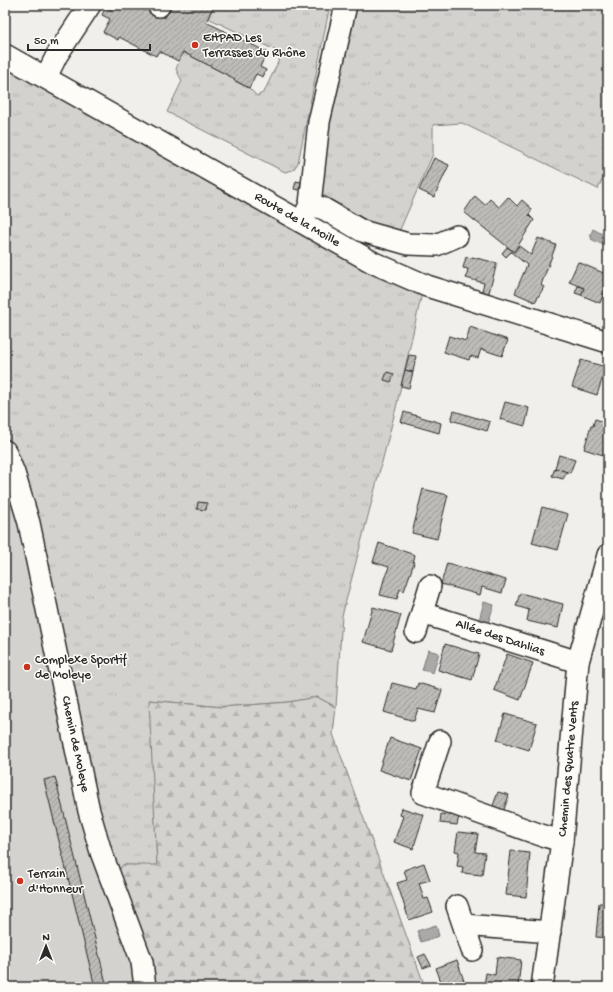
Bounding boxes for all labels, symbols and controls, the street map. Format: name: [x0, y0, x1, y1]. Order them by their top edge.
scale bar: [28, 26, 150, 52]
place label: EHPAD Les Terrasses du Rhône: [202, 31, 306, 61]
text: 50 m: [34, 35, 59, 49]
marker: EHPAD Les Terrasses du Rhône: [190, 40, 200, 50]
street label: Route de la Moille: [252, 189, 343, 251]
street label: Allée des Dahlias: [454, 617, 547, 660]
place label: Complexe Sportif de Moleye: [35, 653, 128, 683]
marker: Complexe Sportif de Moleye: [22, 662, 32, 672]
street label: Chemin de Moleye: [57, 695, 93, 794]
street label: Chemin des Quatre Vents: [556, 699, 583, 837]
place label: Terrain d'Honneur: [27, 867, 84, 897]
marker: Terrain d'Honneur: [15, 876, 25, 886]
north arrow: [26, 926, 66, 966]
text: N: [42, 932, 50, 944]

